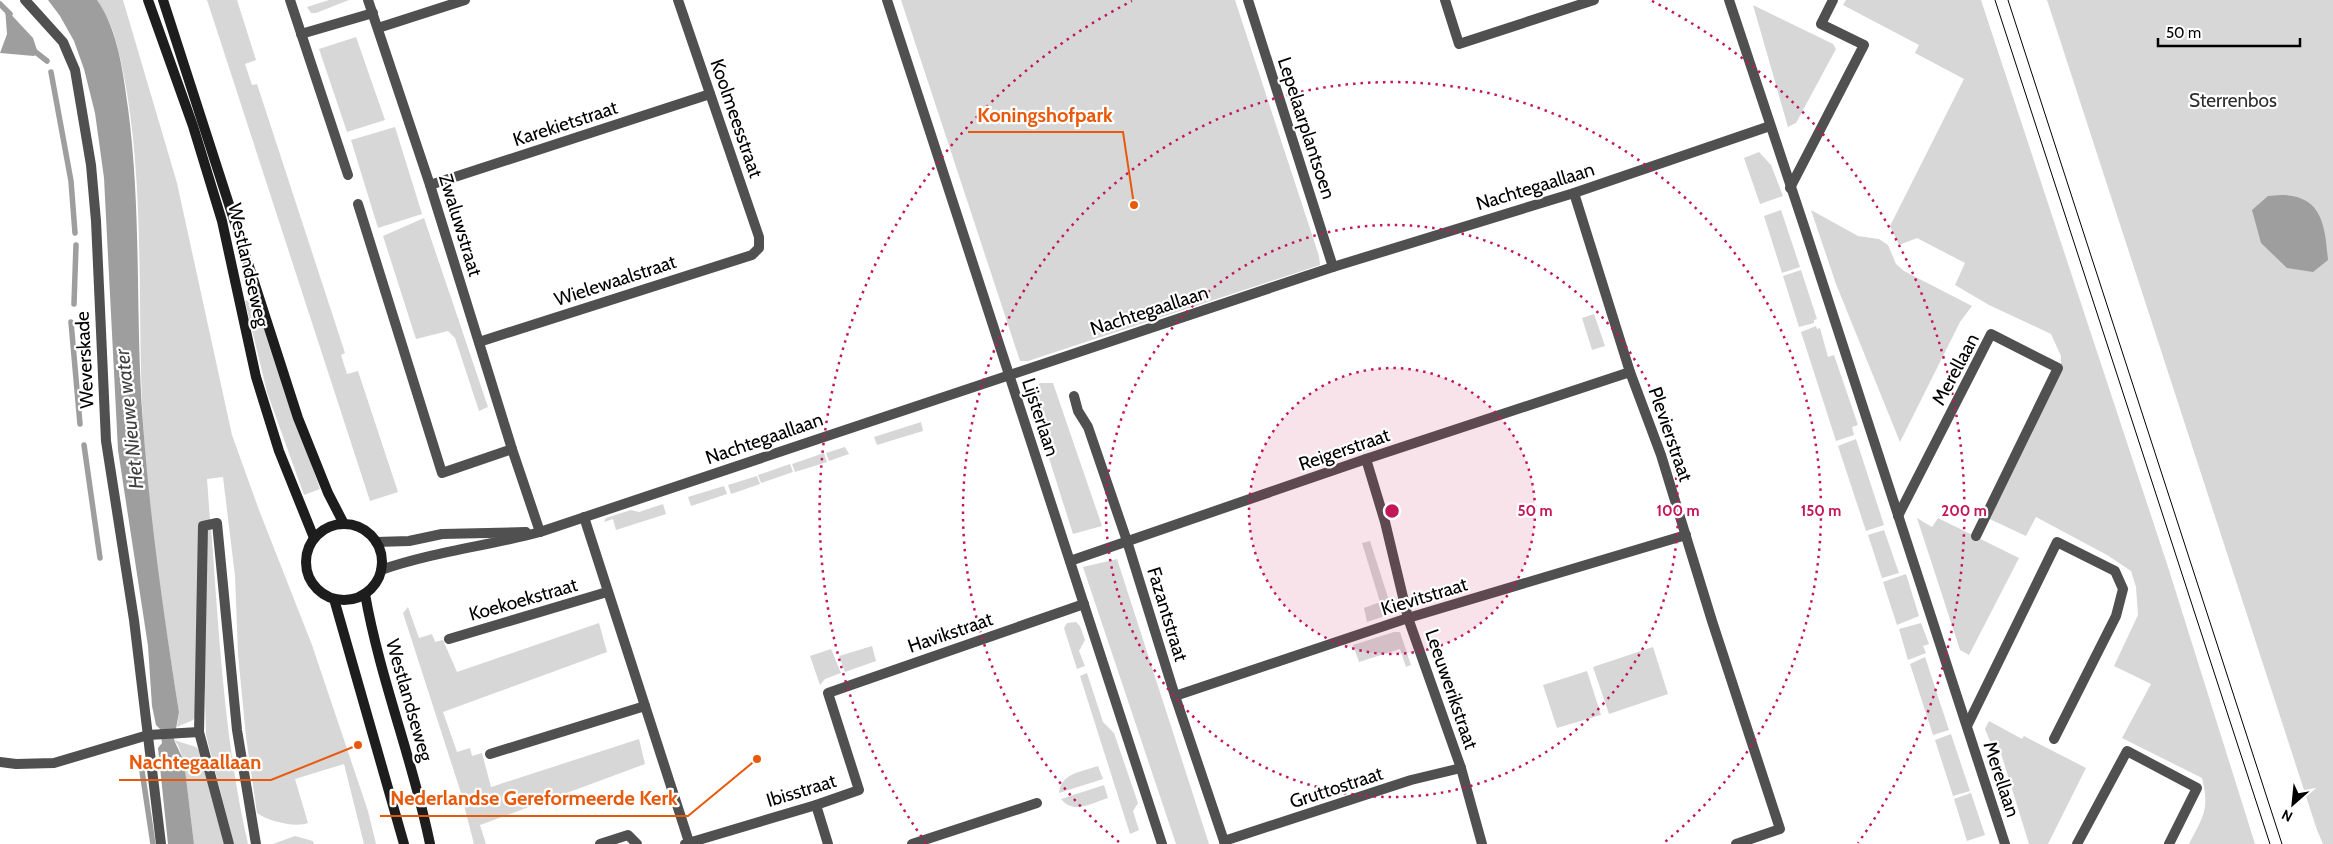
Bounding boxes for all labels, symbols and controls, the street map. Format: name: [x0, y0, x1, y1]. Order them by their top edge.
scale bar: [2158, 15, 2300, 47]
text: 50 m: [2166, 24, 2201, 42]
street label: Lepelaarplantsoen: [1273, 54, 1340, 202]
street label: Koolmeesstraat: [705, 56, 768, 181]
park label: Sterrenbos: [2189, 89, 2277, 112]
street label: Karekietstraat: [510, 96, 621, 151]
callout: Koningshofpark: [968, 97, 1123, 132]
text: Koningshofpark: [977, 103, 1113, 127]
street label: Nachtegaallaan: [1473, 158, 1597, 215]
street label: Zwaluwstraat: [434, 171, 487, 280]
street label: Westlandseweg: [223, 201, 274, 330]
street label: Wielewaalstraat: [551, 250, 680, 311]
street label: Nachtegaallaan: [1087, 281, 1211, 340]
street label: Weverskade: [70, 310, 99, 409]
street label: Merellaan: [1927, 329, 1984, 409]
water label: Het Nieuwe water: [110, 347, 148, 490]
street label: Lijsterlaan: [1017, 375, 1064, 459]
street label: Plevierstraat: [1644, 384, 1698, 485]
street label: Nachtegaallaan: [702, 408, 826, 469]
street label: Reigerstraat: [1296, 423, 1393, 476]
centre of rings: [1383, 502, 1401, 520]
text: 50 m: [1517, 502, 1553, 520]
text: 100 m: [1656, 502, 1700, 520]
text: 150 m: [1801, 502, 1841, 520]
text: 200 m: [1941, 502, 1987, 520]
street label: Fazantstraat: [1142, 564, 1193, 665]
street label: Kievitstraat: [1378, 572, 1471, 621]
street label: Koekoekstraat: [466, 573, 581, 626]
street label: Havikstraat: [905, 607, 996, 658]
street label: Leeuwerikstraat: [1420, 626, 1483, 753]
street label: Westlandseweg: [381, 636, 438, 765]
street label: Merellaan: [1978, 738, 2025, 820]
callout: Nachtegaallaan: [119, 745, 271, 780]
text: Nachtegaallaan: [129, 750, 261, 774]
street label: Gruttostraat: [1287, 761, 1386, 813]
street label: Ibisstraat: [763, 769, 839, 812]
north arrow: [2268, 779, 2318, 829]
callout: Nederlandse Gereformeerde Kerk: [380, 781, 688, 816]
text: Nederlandse Gereformeerde Kerk: [390, 786, 678, 810]
text: N: [2279, 805, 2296, 826]

